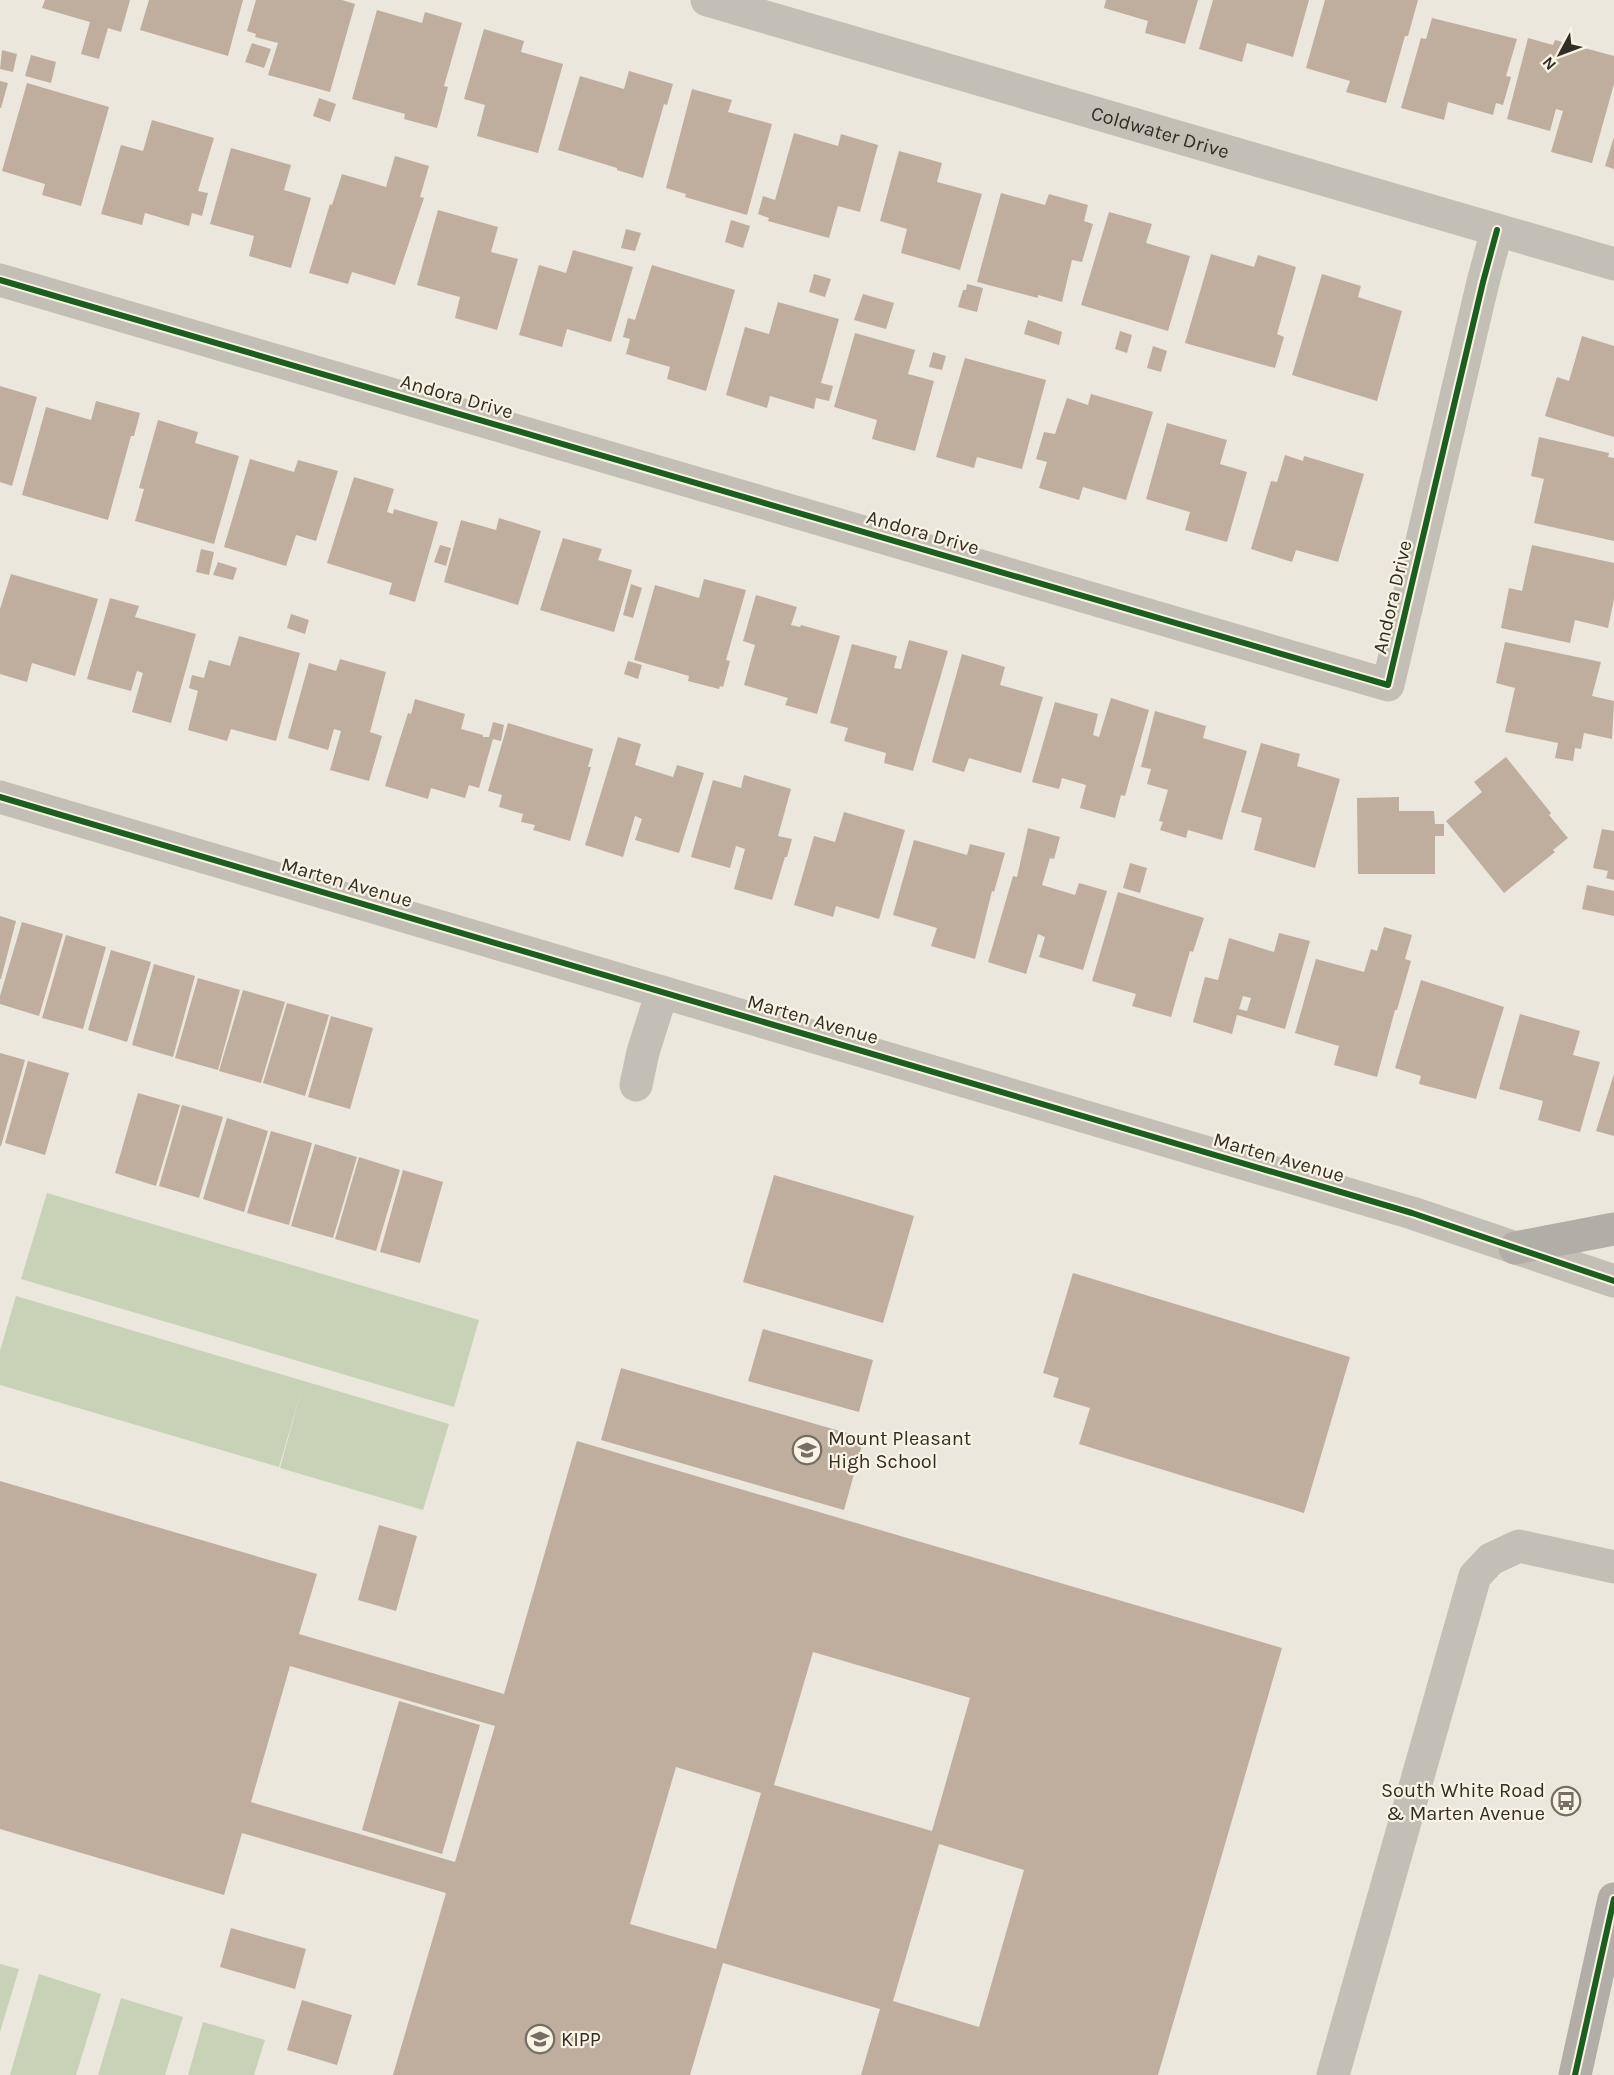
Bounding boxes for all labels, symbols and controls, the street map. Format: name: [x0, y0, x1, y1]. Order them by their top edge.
north arrow: [1530, 24, 1590, 84]
text: N: [1538, 53, 1560, 74]
street label: Coldwater Drive: [1088, 101, 1232, 163]
street label: Andora Drive: [398, 369, 516, 424]
street label: Andora Drive: [864, 505, 982, 560]
street label: Andora Drive: [1368, 538, 1417, 656]
street label: Marten Avenue: [279, 853, 415, 912]
street label: Marten Avenue: [745, 990, 881, 1049]
street label: Marten Avenue: [1211, 1128, 1347, 1187]
place label: Mount Pleasant High School: [828, 1427, 972, 1473]
school or university icon: Mount Pleasant High School: [791, 1434, 823, 1466]
place label: South White Road & Marten Avenue: [1381, 1779, 1545, 1825]
bus stop icon: South White Road & Marten Avenue: [1550, 1785, 1582, 1817]
school or university icon: KIPP: [524, 2023, 556, 2055]
place label: KIPP: [561, 2028, 601, 2051]

